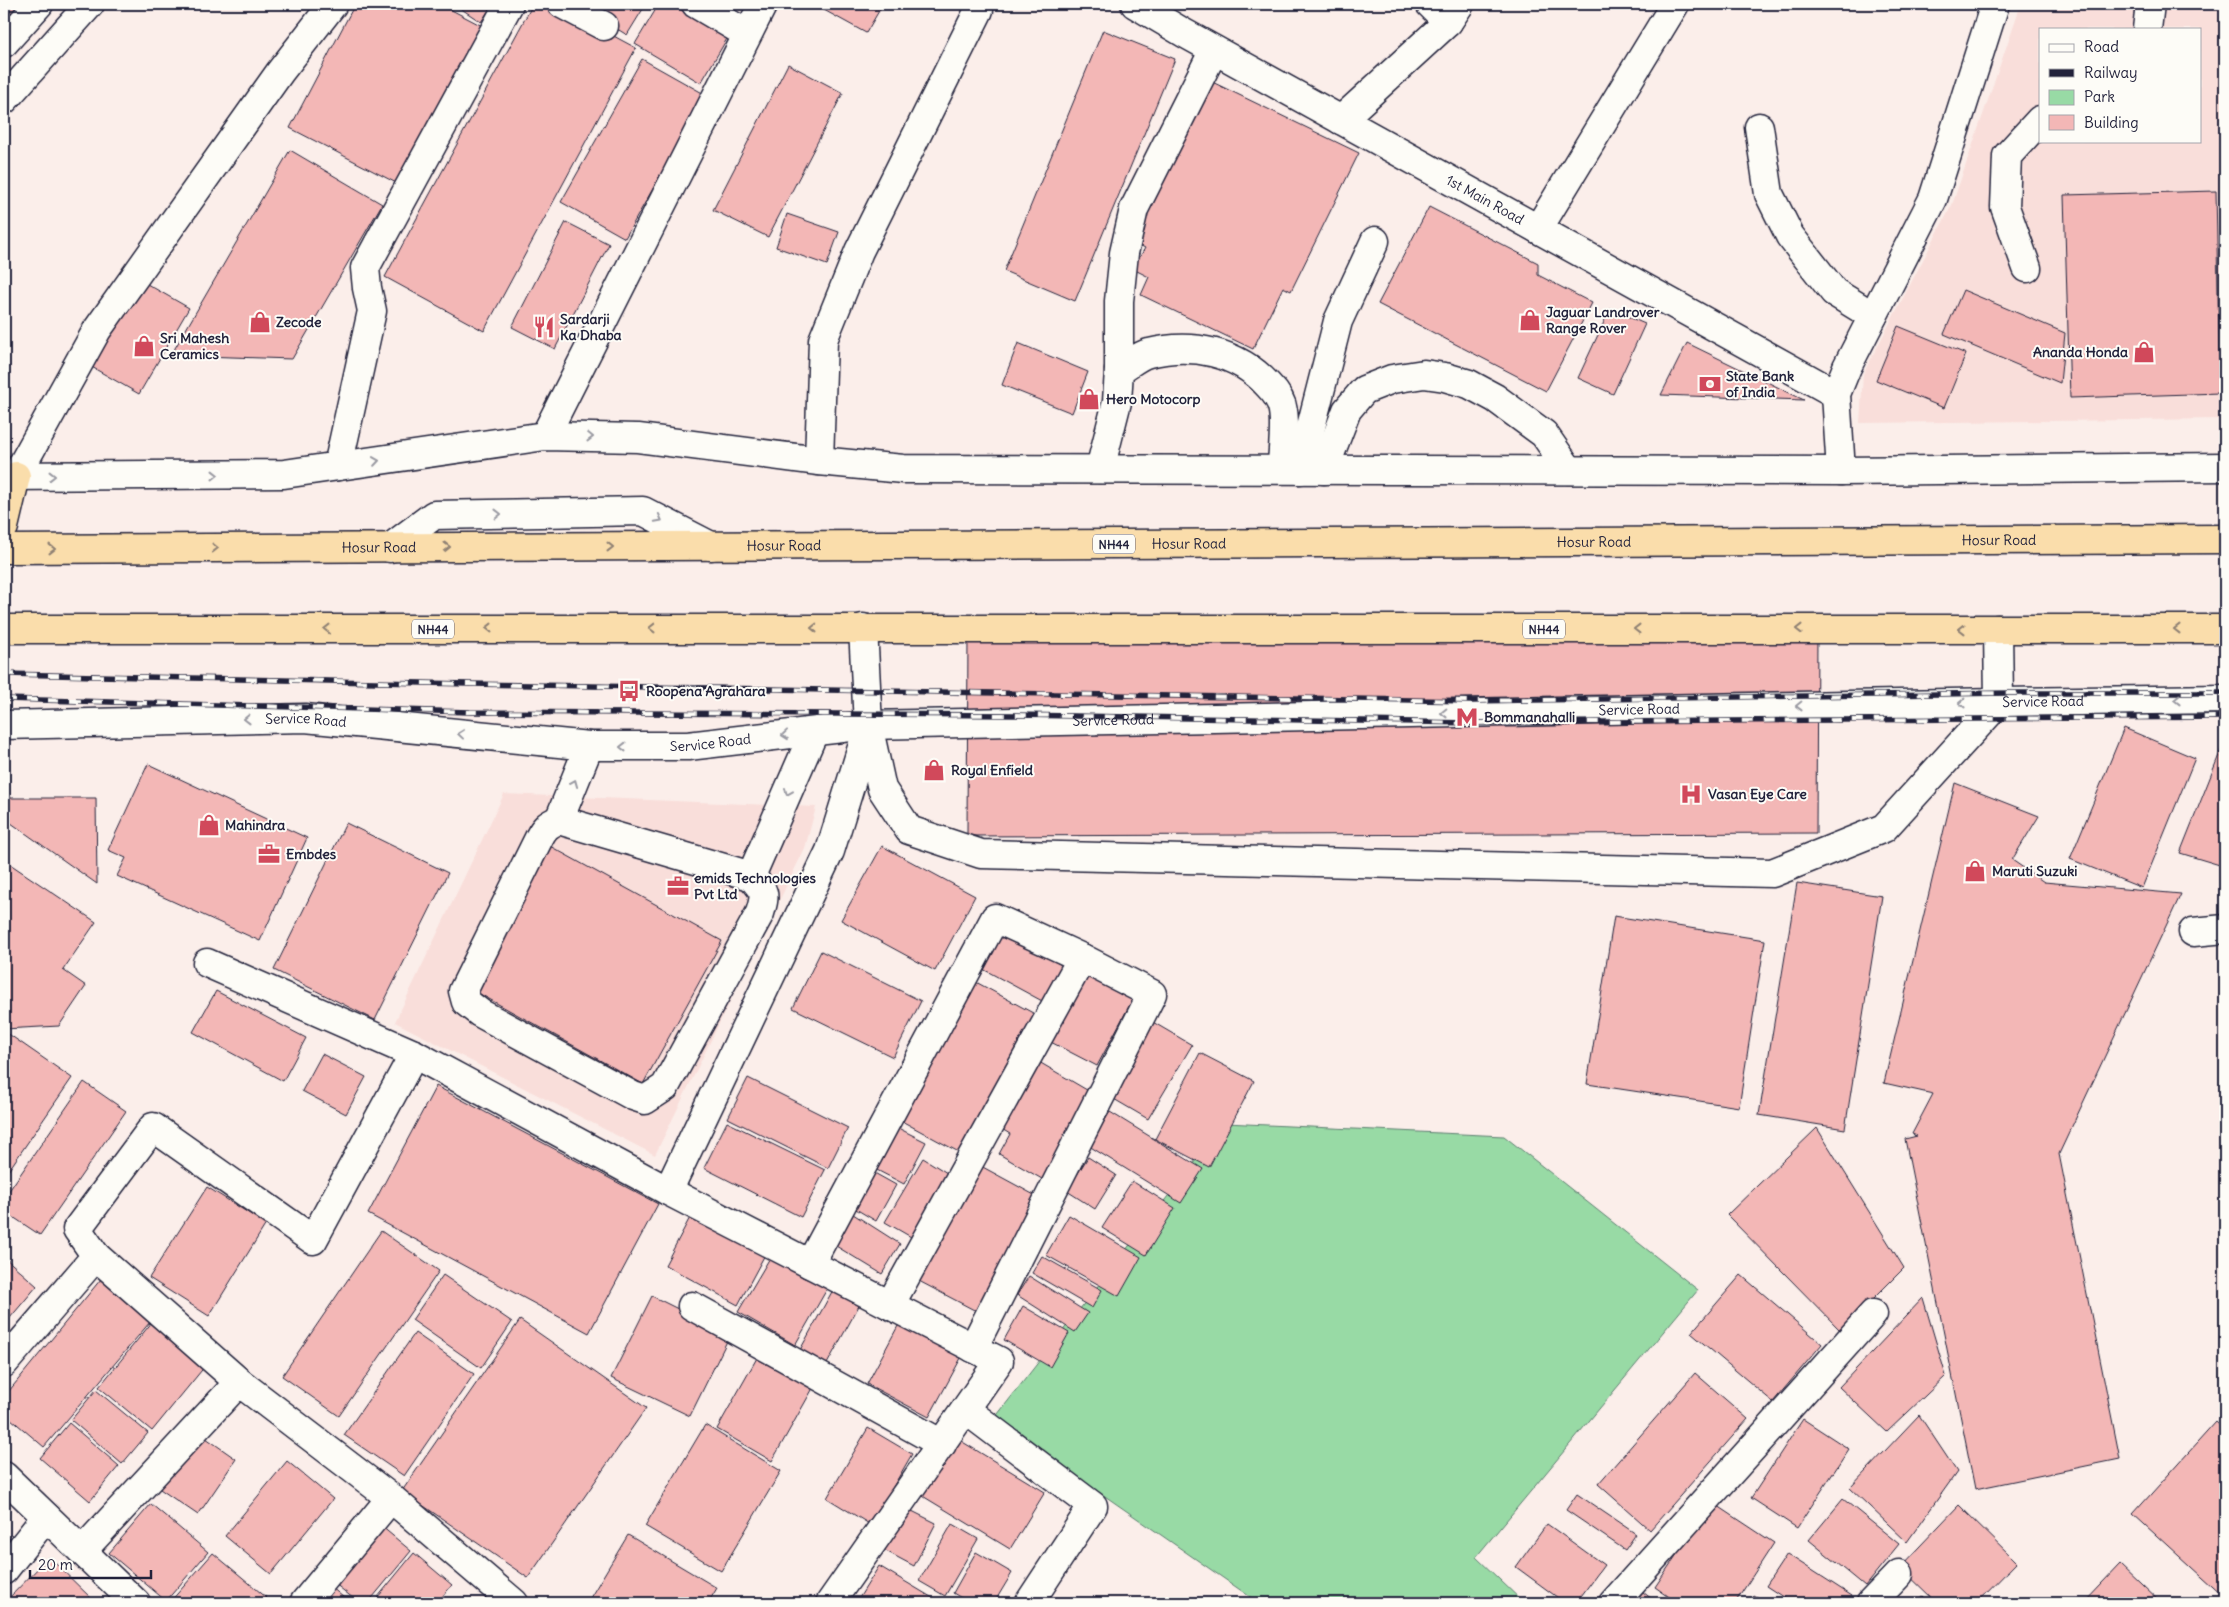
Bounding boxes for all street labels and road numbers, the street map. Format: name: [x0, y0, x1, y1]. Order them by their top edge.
street label: 1st Main Road: [1443, 171, 1527, 229]
street label: Hosur Road: [1962, 531, 2036, 549]
street label: Hosur Road: [1557, 533, 1631, 551]
road number: NH44: [1093, 534, 1135, 554]
street label: Hosur Road: [1152, 534, 1226, 553]
street label: Hosur Road: [747, 536, 821, 555]
street label: Hosur Road: [342, 538, 416, 556]
road number: NH44: [412, 620, 454, 638]
road number: NH44: [1523, 620, 1565, 638]
street label: Service Road: [2002, 692, 2084, 711]
street label: Service Road: [1598, 699, 1680, 719]
street label: Service Road: [265, 709, 347, 731]
street label: Service Road: [1072, 710, 1154, 730]
street label: Service Road: [670, 730, 752, 755]

